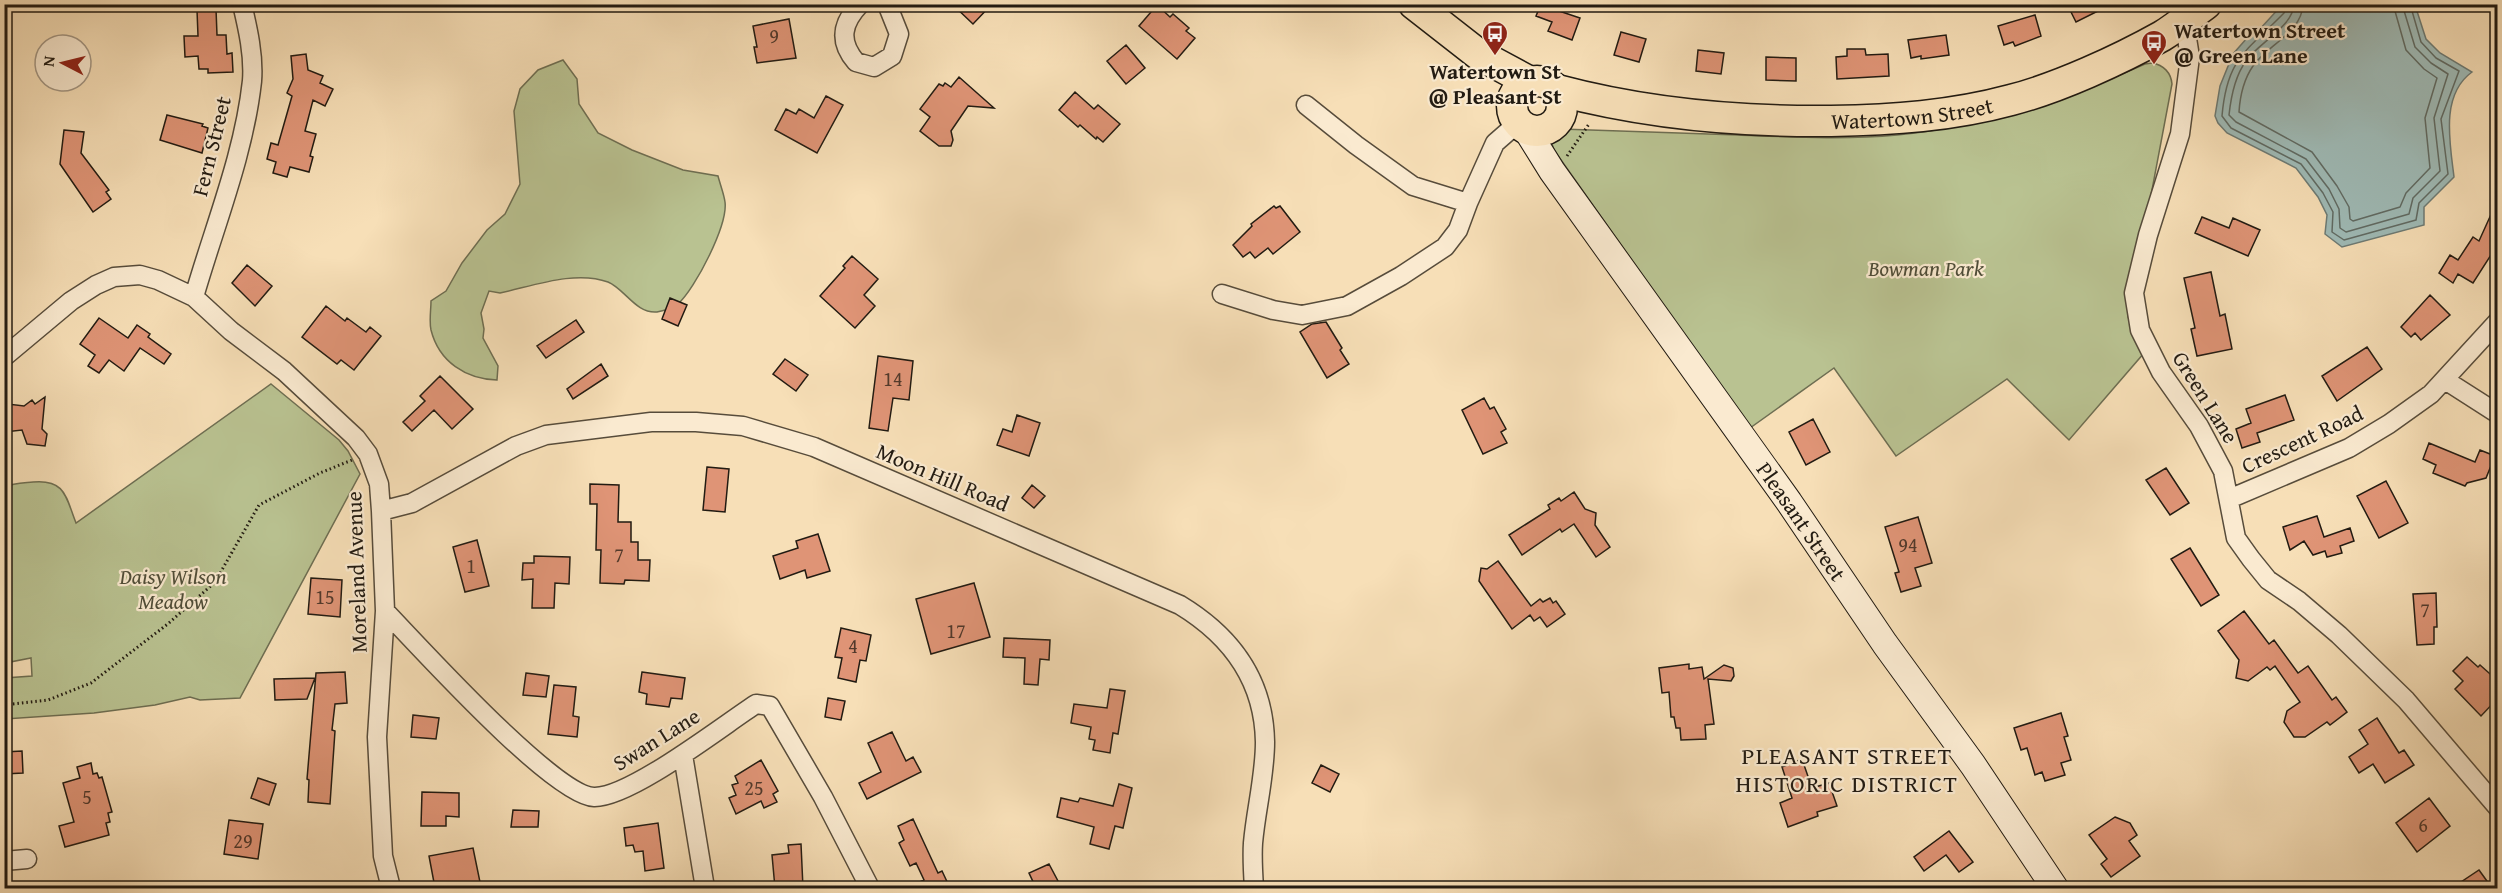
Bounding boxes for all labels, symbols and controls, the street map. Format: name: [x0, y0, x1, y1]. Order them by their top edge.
place label: Watertown Street @ Green Lane: [2174, 14, 2346, 71]
bus stop icon: Watertown St @ Pleasant St: [1480, 19, 1510, 57]
house number: 9: [769, 21, 779, 50]
bus stop icon: Watertown Street @ Green Lane: [2139, 28, 2169, 66]
north arrow: [33, 33, 93, 93]
text: N: [36, 54, 61, 68]
place label: Watertown St @ Pleasant St: [1428, 55, 1562, 112]
street label: Watertown Street: [1831, 89, 1996, 137]
street label: Fern Street: [183, 92, 239, 199]
park label: Bowman Park: [1867, 252, 1985, 284]
street label: Green Lane: [2165, 345, 2247, 449]
house number: 14: [883, 364, 903, 393]
street label: Crescent Road: [2236, 397, 2368, 481]
street label: Moon Hill Road: [872, 435, 1015, 520]
street label: Pleasant Street: [1749, 455, 1854, 588]
street label: Moreland Avenue: [337, 491, 375, 653]
house number: 94: [1898, 530, 1918, 559]
house number: 7: [614, 540, 624, 569]
house number: 1: [466, 551, 476, 580]
park label: Daisy Wilson Meadow: [118, 560, 227, 617]
house number: 15: [315, 582, 335, 611]
house number: 7: [2420, 595, 2430, 624]
house number: 17: [946, 616, 966, 645]
house number: 4: [848, 631, 858, 660]
street label: Swan Lane: [606, 700, 706, 778]
district label: PLEASANT STREET HISTORIC DISTRICT: [1736, 738, 1958, 801]
house number: 25: [744, 773, 764, 802]
house number: 5: [82, 782, 92, 811]
house number: 6: [2418, 810, 2428, 839]
house number: 29: [233, 826, 253, 855]

